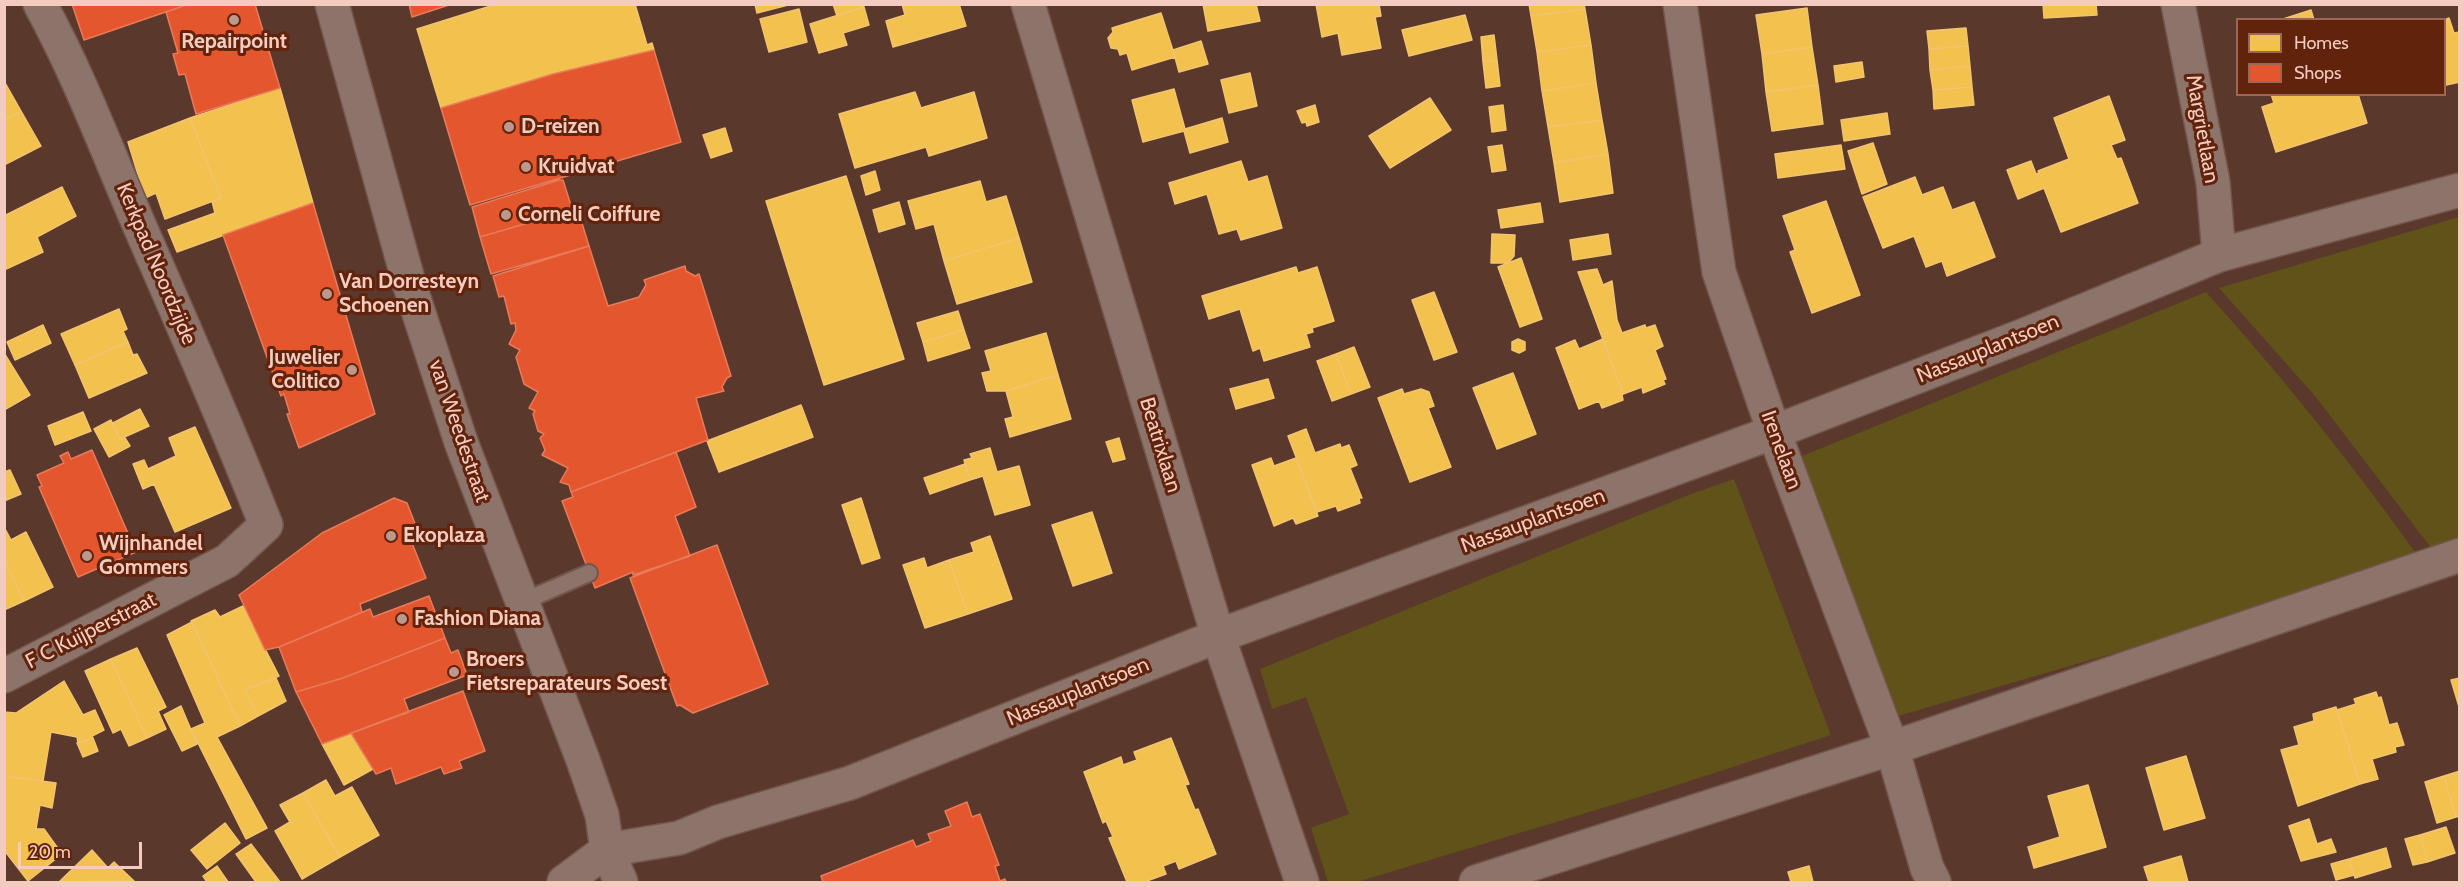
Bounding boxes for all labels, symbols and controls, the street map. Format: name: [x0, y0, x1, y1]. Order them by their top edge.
marker: Repairpoint: [227, 13, 241, 27]
legend: [2236, 18, 2446, 96]
place label: Repairpoint: [181, 29, 287, 55]
text: Homes: [2294, 32, 2349, 54]
text: Shops: [2294, 62, 2342, 84]
street label: Margrietlaan: [2180, 73, 2224, 185]
place label: D-reizen: [521, 114, 600, 140]
marker: D-reizen: [502, 120, 516, 134]
place label: Kruidvat: [538, 154, 615, 180]
marker: Kruidvat: [519, 160, 533, 174]
street label: Kerkpad Noordzijde: [111, 179, 201, 349]
place label: Corneli Coiffure: [518, 202, 660, 228]
marker: Corneli Coiffure: [499, 208, 513, 222]
place label: Van Dorresteyn Schoenen: [339, 269, 479, 319]
marker: Van Dorresteyn Schoenen: [320, 287, 334, 301]
street label: Nassauplantsoen: [1913, 309, 2063, 389]
place label: Juwelier Colitico: [268, 345, 340, 395]
street label: van Weedestraat: [423, 356, 495, 506]
marker: Juwelier Colitico: [345, 363, 359, 377]
street label: Beatrixlaan: [1134, 394, 1186, 496]
street label: Irenelaan: [1755, 407, 1807, 493]
street label: Nassauplantsoen: [1458, 483, 1608, 559]
place label: Ekoplaza: [403, 523, 485, 549]
marker: Ekoplaza: [384, 529, 398, 543]
place label: Wijnhandel Gommers: [99, 531, 203, 581]
marker: Wijnhandel Gommers: [80, 549, 94, 563]
street label: F C Kuijperstraat: [22, 587, 160, 675]
place label: Fashion Diana: [414, 606, 541, 632]
marker: Fashion Diana: [395, 612, 409, 626]
place label: Broers Fietsreparateurs Soest: [466, 647, 667, 697]
street label: Nassauplantsoen: [1003, 652, 1153, 732]
marker: Broers Fietsreparateurs Soest: [447, 665, 461, 679]
scale bar: [21, 830, 146, 868]
text: 20 m: [29, 841, 71, 863]

